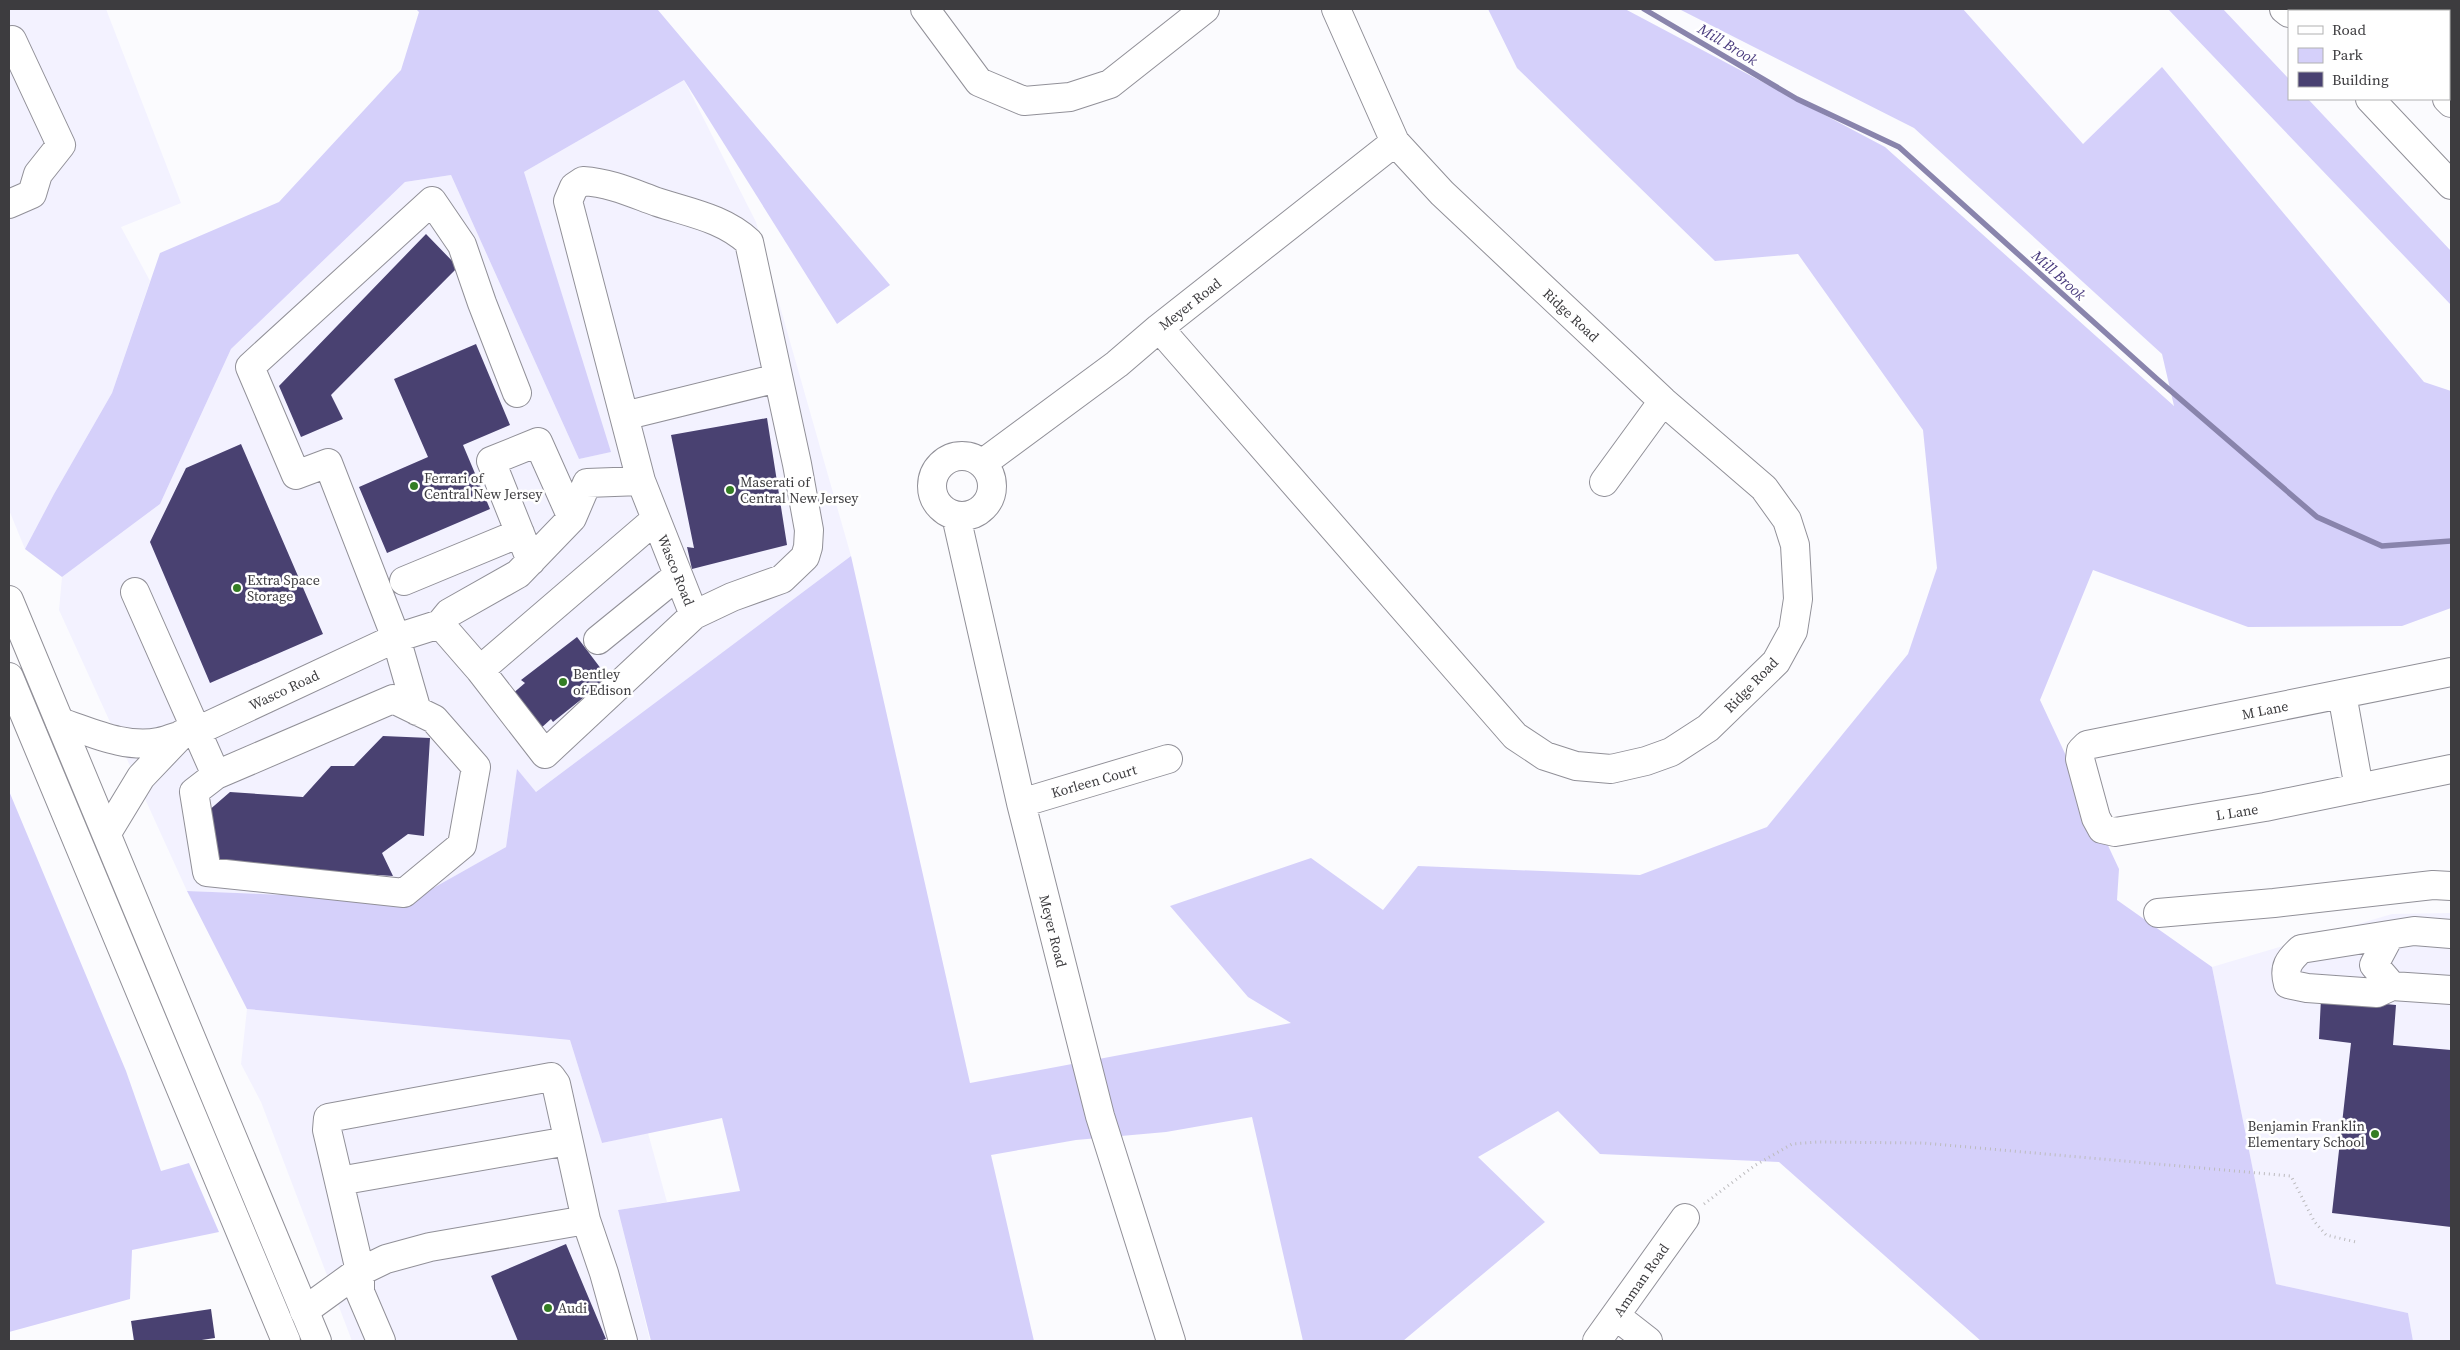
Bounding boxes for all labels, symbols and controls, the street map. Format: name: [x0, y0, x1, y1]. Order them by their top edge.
legend: [2288, 10, 2450, 100]
water label: Mill Brook: [1693, 17, 1763, 71]
text: Road: [2332, 19, 2366, 40]
text: Park: [2332, 44, 2364, 65]
text: Building: [2332, 69, 2389, 90]
water label: Mill Brook: [2027, 244, 2091, 306]
street label: Meyer Road: [1155, 273, 1225, 335]
street label: Ridge Road: [1538, 284, 1604, 346]
place label: Ferrari of Central New Jersey: [424, 468, 543, 504]
place label: Maserati of Central New Jersey: [740, 472, 859, 508]
marker: Ferrari of Central New Jersey: [408, 480, 420, 492]
marker: Maserati of Central New Jersey: [724, 484, 736, 496]
street label: Wasco Road: [653, 531, 699, 609]
place label: Extra Space Storage: [247, 570, 320, 606]
marker: Extra Space Storage: [231, 582, 243, 594]
street label: Ridge Road: [1719, 653, 1783, 717]
place label: Bentley of Edison: [573, 664, 632, 700]
street label: Wasco Road: [246, 665, 322, 715]
marker: Bentley of Edison: [557, 676, 569, 688]
street label: M Lane: [2240, 696, 2290, 724]
street label: Korleen Court: [1049, 759, 1139, 803]
street label: L Lane: [2214, 799, 2260, 825]
street label: Meyer Road: [1034, 893, 1072, 970]
place label: Benjamin Franklin Elementary School: [2247, 1116, 2366, 1152]
marker: Benjamin Franklin Elementary School: [2369, 1128, 2381, 1140]
street label: Amman Road: [1608, 1239, 1674, 1321]
place label: Audi: [558, 1298, 587, 1318]
marker: Audi: [542, 1302, 554, 1314]

